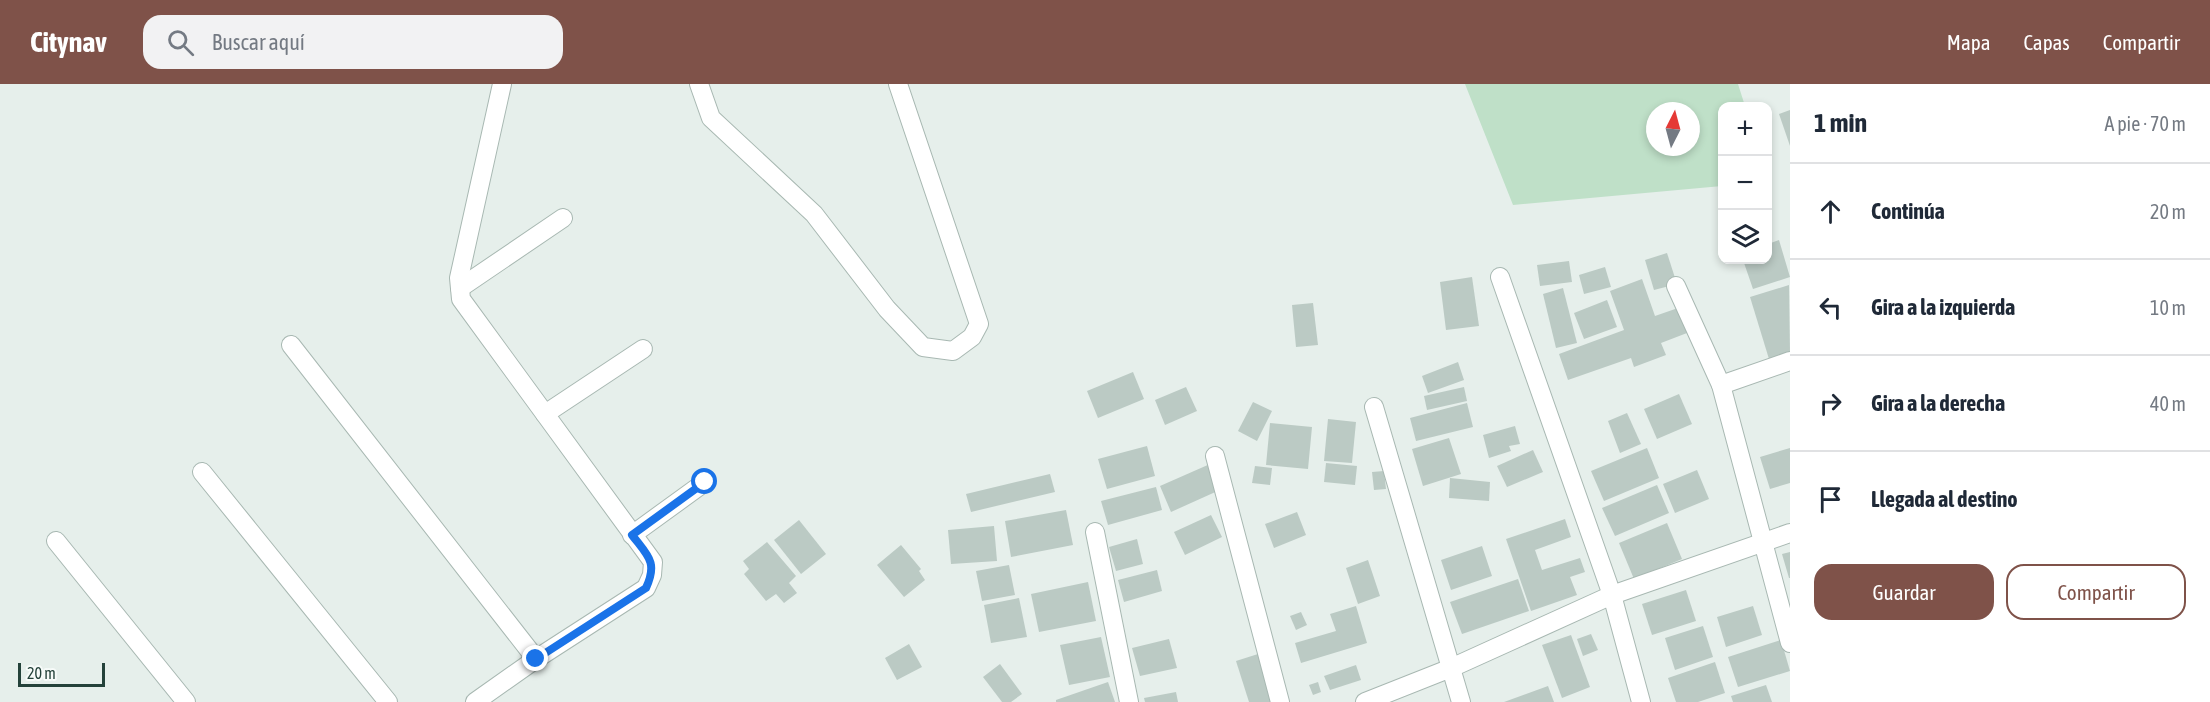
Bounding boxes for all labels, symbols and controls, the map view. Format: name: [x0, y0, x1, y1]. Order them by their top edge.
search box: [143, 15, 563, 69]
text: Citynav: [30, 26, 107, 58]
icon: search: [164, 26, 197, 59]
text: Buscar aquí: [212, 29, 305, 55]
text: Mapa: [1947, 30, 1990, 54]
text: Capas: [2023, 30, 2070, 54]
text: Compartir: [2103, 30, 2180, 54]
north arrow: [1646, 102, 1700, 156]
map controls: [1718, 102, 1772, 264]
button: +: [1718, 102, 1772, 156]
text: 1 min: [1814, 108, 1867, 138]
text: A pie · 70 m: [2105, 112, 2186, 135]
button: −: [1718, 156, 1772, 210]
icon: ahead: [1814, 195, 1847, 228]
text: Continúa: [1871, 198, 1945, 224]
text: 20 m: [2150, 200, 2186, 223]
button: layers: [1718, 210, 1772, 264]
icon: left: [1814, 291, 1847, 324]
text: Gira a la izquierda: [1871, 294, 2015, 320]
text: 10 m: [2150, 296, 2186, 319]
icon: right: [1814, 387, 1847, 420]
text: Gira a la derecha: [1871, 390, 2005, 416]
text: 40 m: [2150, 392, 2186, 415]
route start: [691, 468, 717, 494]
icon: arrive: [1814, 483, 1847, 516]
text: Llegada al destino: [1871, 486, 2018, 512]
button: Guardar: [1814, 564, 1994, 620]
button: Compartir: [2006, 564, 2186, 620]
route end: [522, 645, 548, 671]
scale bar: [18, 660, 105, 688]
text: 20 m: [27, 664, 56, 682]

